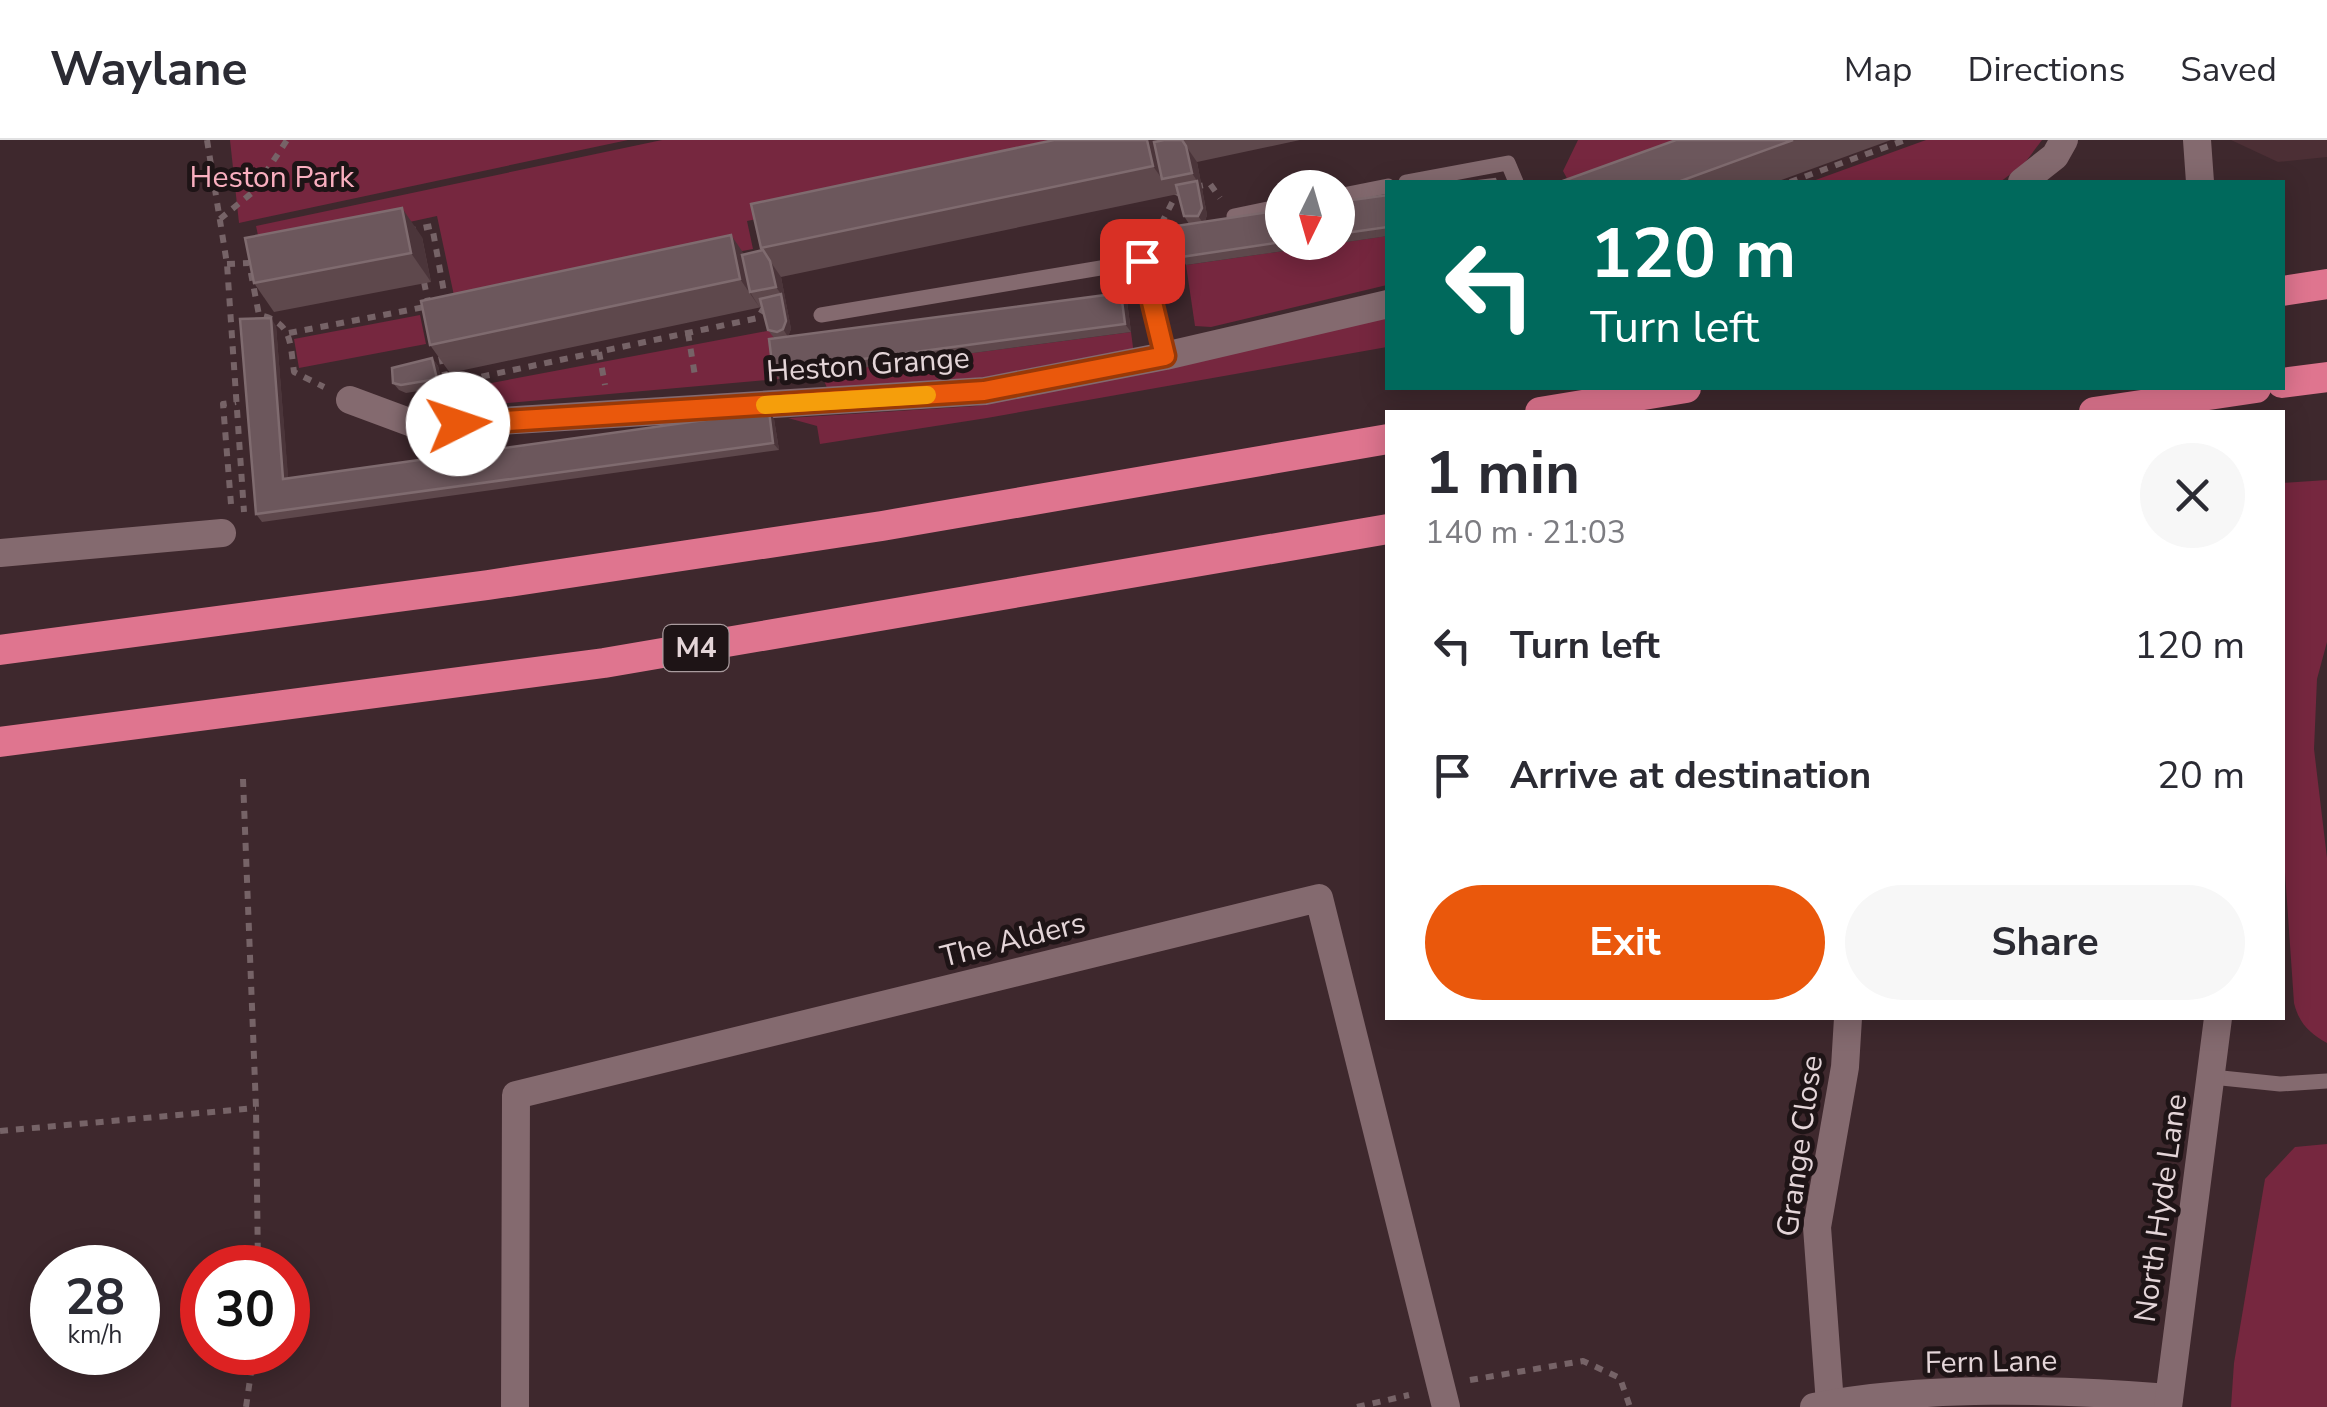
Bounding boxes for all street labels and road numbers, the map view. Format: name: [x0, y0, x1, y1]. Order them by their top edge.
street label: Heston Grange: [765, 337, 971, 393]
road number: M4: [664, 625, 728, 671]
street label: The Alders: [936, 902, 1090, 978]
street label: Grange Close: [1767, 1053, 1833, 1239]
street label: North Hyde Lane: [2125, 1091, 2197, 1325]
street label: Fern Lane: [1924, 1340, 2058, 1384]

